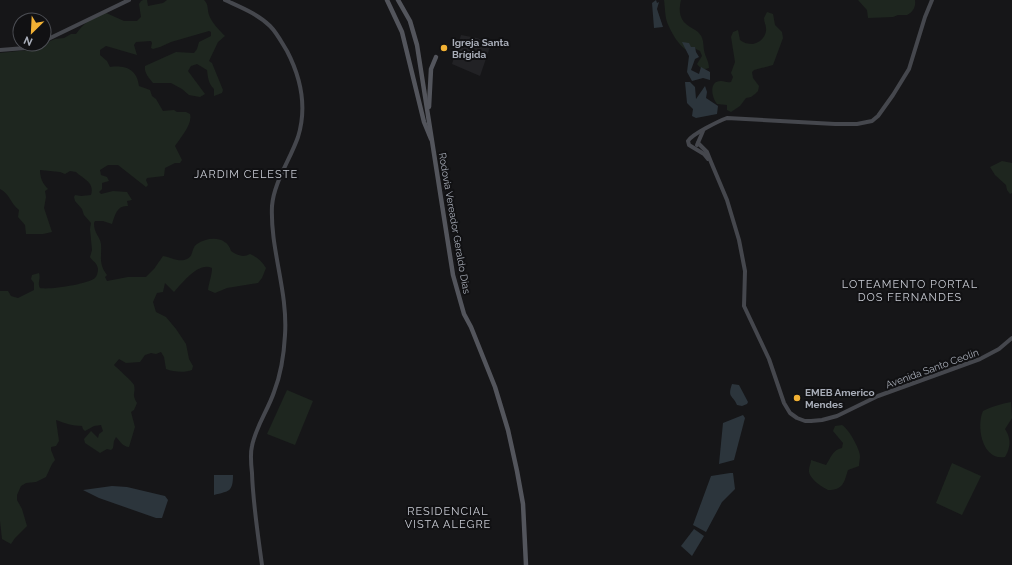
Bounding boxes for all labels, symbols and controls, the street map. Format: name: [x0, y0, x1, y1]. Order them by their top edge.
north arrow: [12, 12, 52, 52]
text: N: [22, 33, 35, 48]
place label: Igreja Santa Brígida: [452, 37, 509, 60]
marker: Igreja Santa Brígida: [439, 43, 449, 53]
street label: Rodovia Vereador Geraldo Dias: [437, 152, 472, 295]
district label: JARDIM CELESTE: [194, 168, 298, 181]
district label: LOTEAMENTO PORTAL DOS FERNANDES: [842, 278, 978, 304]
street label: Avenida Santo Ceolin: [884, 346, 980, 390]
place label: EMEB Americo Mendes: [805, 387, 875, 410]
marker: EMEB Americo Mendes: [792, 393, 802, 403]
district label: RESIDENCIAL VISTA ALEGRE: [405, 505, 491, 531]

